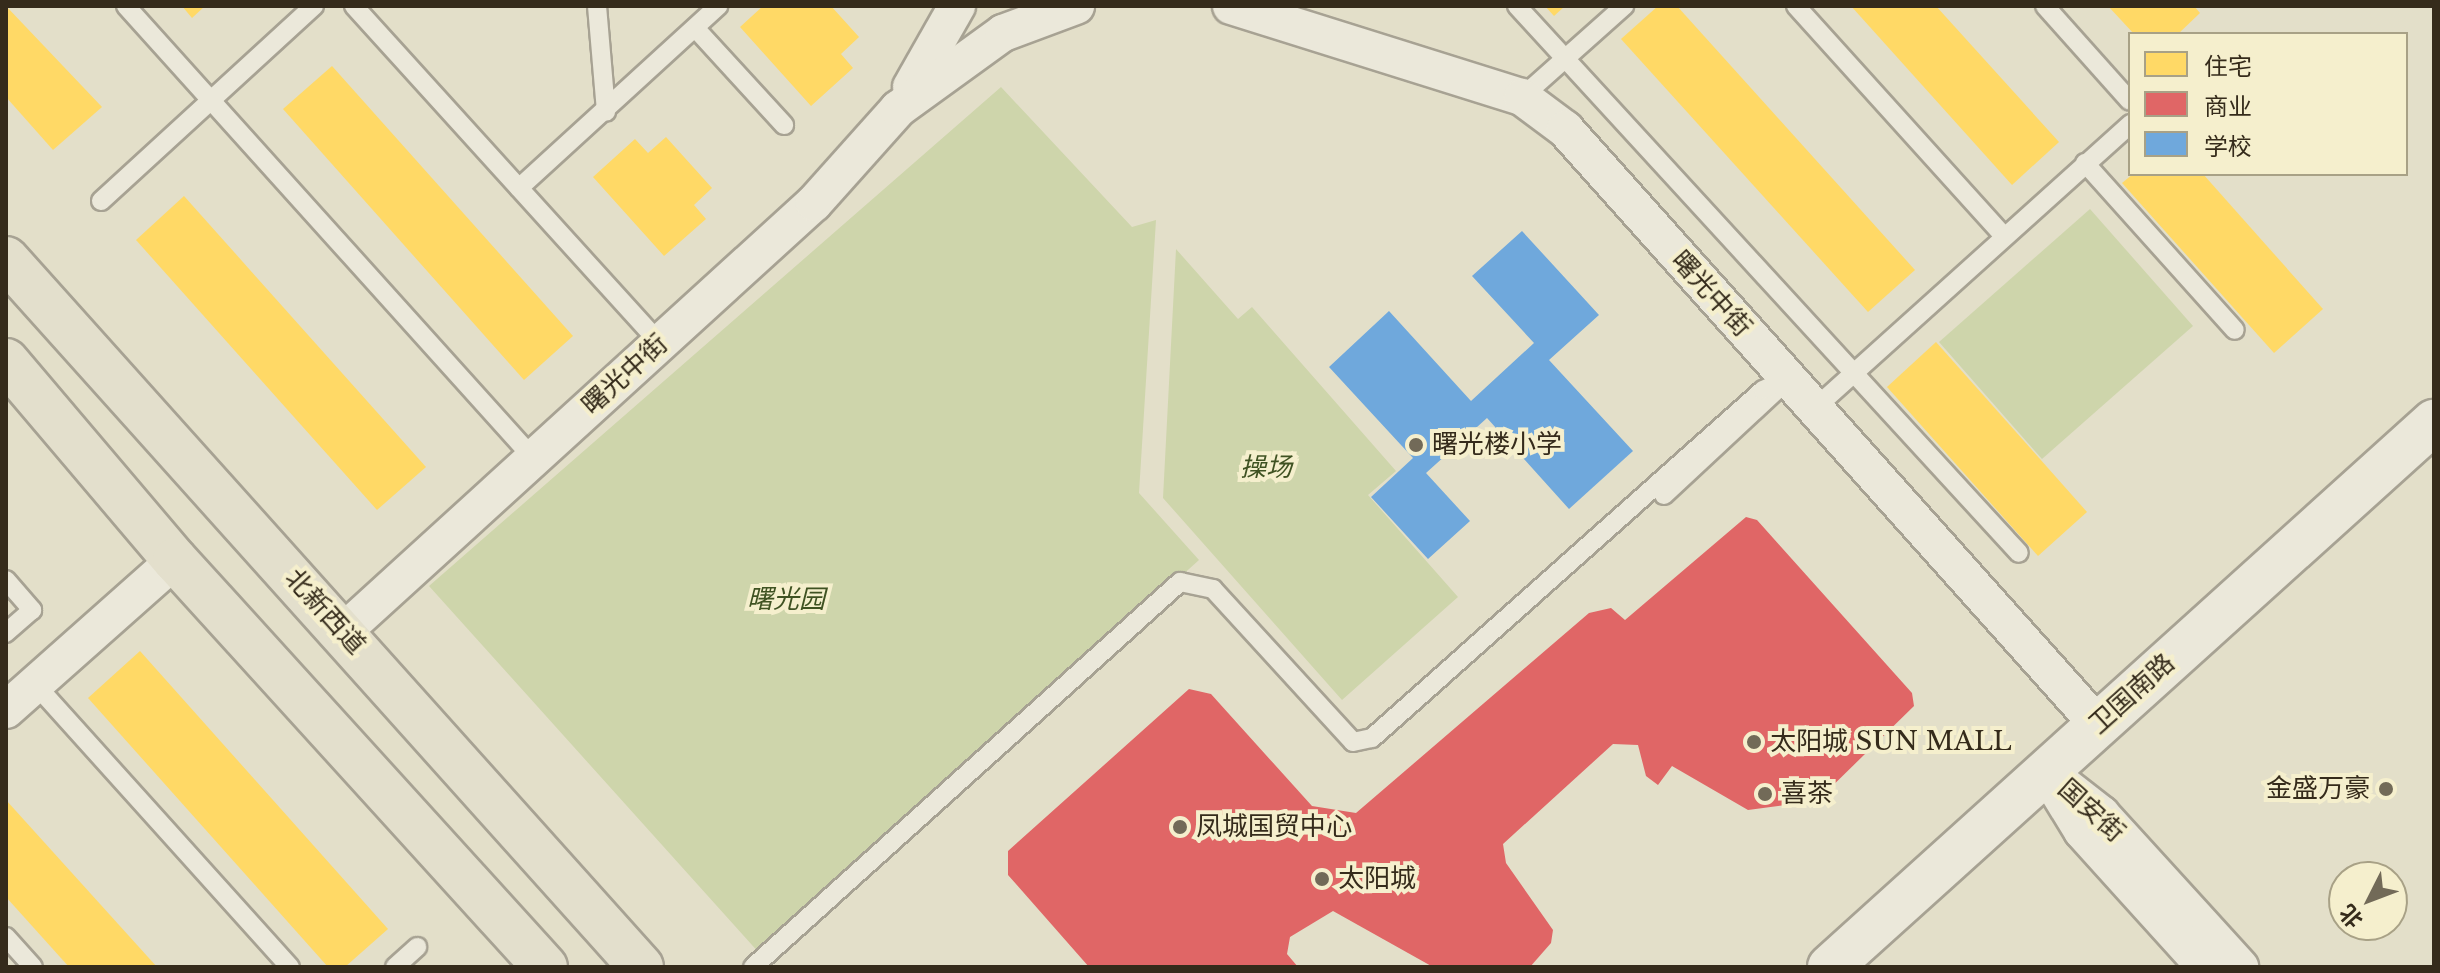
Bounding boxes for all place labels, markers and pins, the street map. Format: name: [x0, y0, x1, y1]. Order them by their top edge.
place label: 曙光楼小学: [1432, 429, 1562, 461]
marker: 曙光楼小学: [1407, 436, 1425, 454]
place label: 太阳城 SUN MALL: [1770, 726, 2012, 758]
marker: 太阳城 SUN MALL: [1745, 733, 1763, 751]
place label: 金盛万豪: [2266, 773, 2370, 805]
place label: 喜茶: [1781, 778, 1833, 810]
marker: 金盛万豪: [2377, 780, 2395, 798]
marker: 喜茶: [1756, 785, 1774, 803]
place label: 凤城国贸中心: [1196, 811, 1352, 843]
marker: 凤城国贸中心: [1171, 818, 1189, 836]
place label: 太阳城: [1338, 863, 1416, 895]
marker: 太阳城: [1313, 870, 1331, 888]

